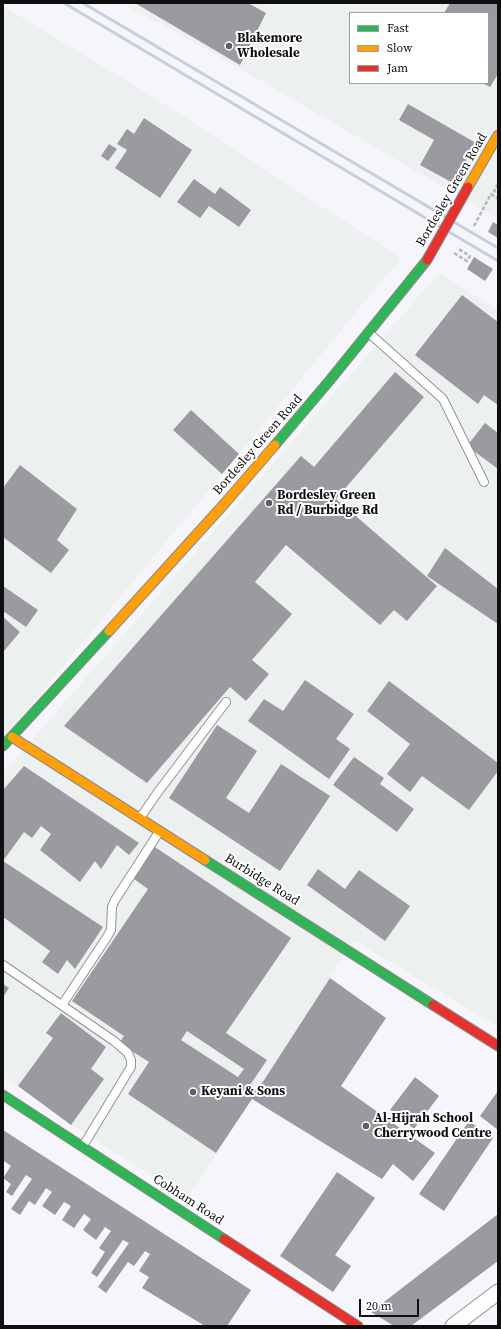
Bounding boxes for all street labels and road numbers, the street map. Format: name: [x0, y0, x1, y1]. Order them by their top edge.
street label: Bordesley Green Road: [413, 131, 491, 249]
street label: Bordesley Green Road: [210, 392, 306, 498]
street label: Burbidge Road: [222, 851, 302, 909]
street label: Cobham Road: [150, 1171, 226, 1229]

